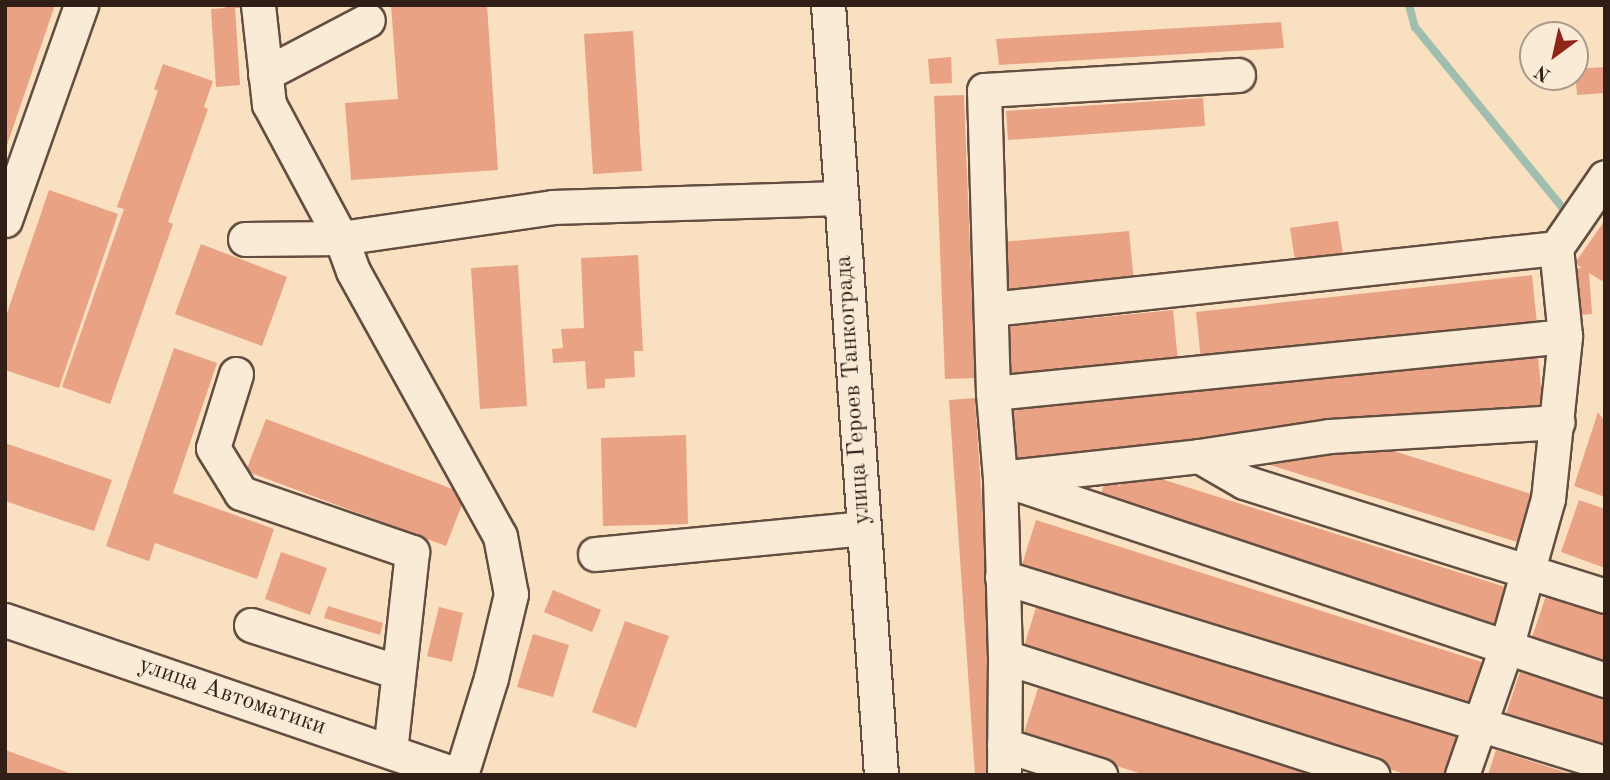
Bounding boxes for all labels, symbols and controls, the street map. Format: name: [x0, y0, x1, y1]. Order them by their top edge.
north arrow: [1519, 21, 1589, 91]
text: N: [1532, 60, 1555, 84]
street label: улица Героев Танкограда: [830, 254, 878, 526]
street label: улица Автоматики: [135, 651, 329, 743]

